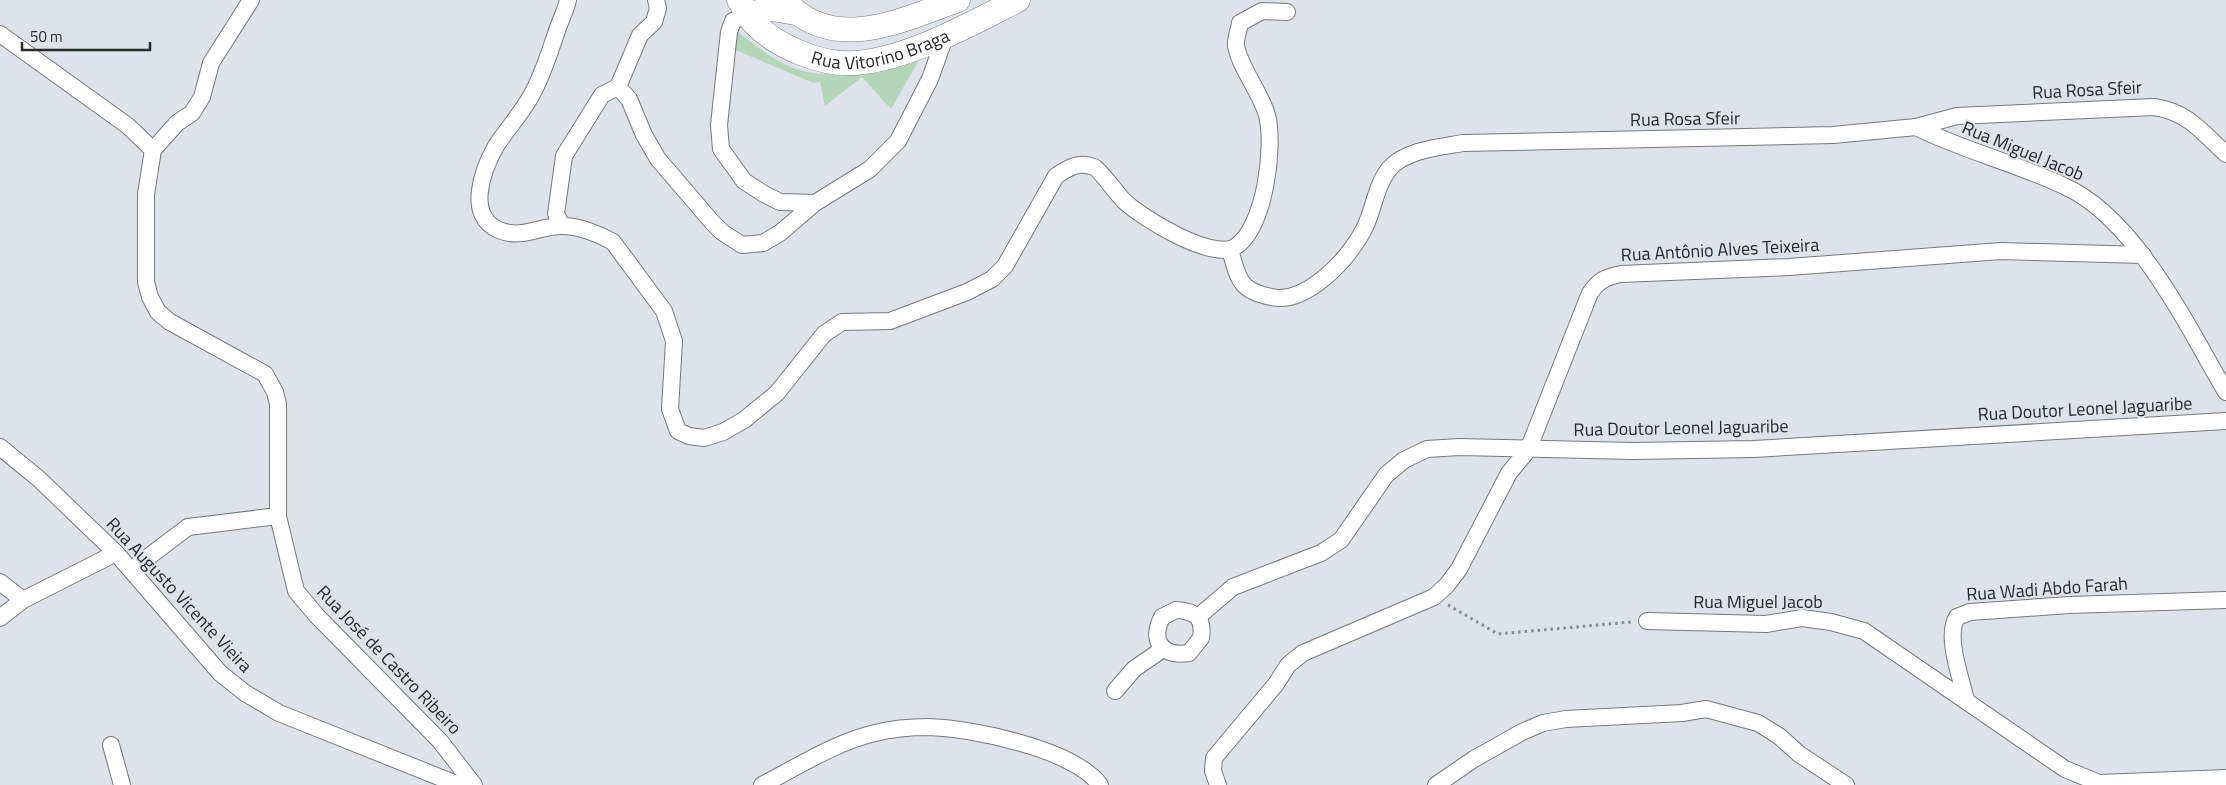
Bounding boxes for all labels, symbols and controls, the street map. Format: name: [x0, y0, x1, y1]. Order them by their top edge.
scale bar: [22, 20, 150, 52]
street label: Rua Vitorino Braga: [808, 22, 954, 76]
text: 50 m: [30, 25, 63, 48]
street label: Rua Rosa Sfeir: [2031, 73, 2143, 106]
street label: Rua Rosa Sfeir: [1630, 104, 1740, 133]
street label: Rua Miguel Jacob: [1958, 114, 2088, 187]
street label: Rua Antônio Alves Teixeira: [1620, 231, 1820, 268]
street label: Rua Doutor Leonel Jaguaribe: [1977, 389, 2193, 428]
street label: Rua Doutor Leonel Jaguaribe: [1573, 412, 1789, 443]
street label: Rua Augusto Vicente Vieira: [100, 511, 259, 678]
street label: Rua Wadi Abdo Farah: [1965, 569, 2129, 608]
street label: Rua José de Castro Ribeiro: [311, 579, 468, 740]
street label: Rua Miguel Jacob: [1693, 588, 1823, 615]

